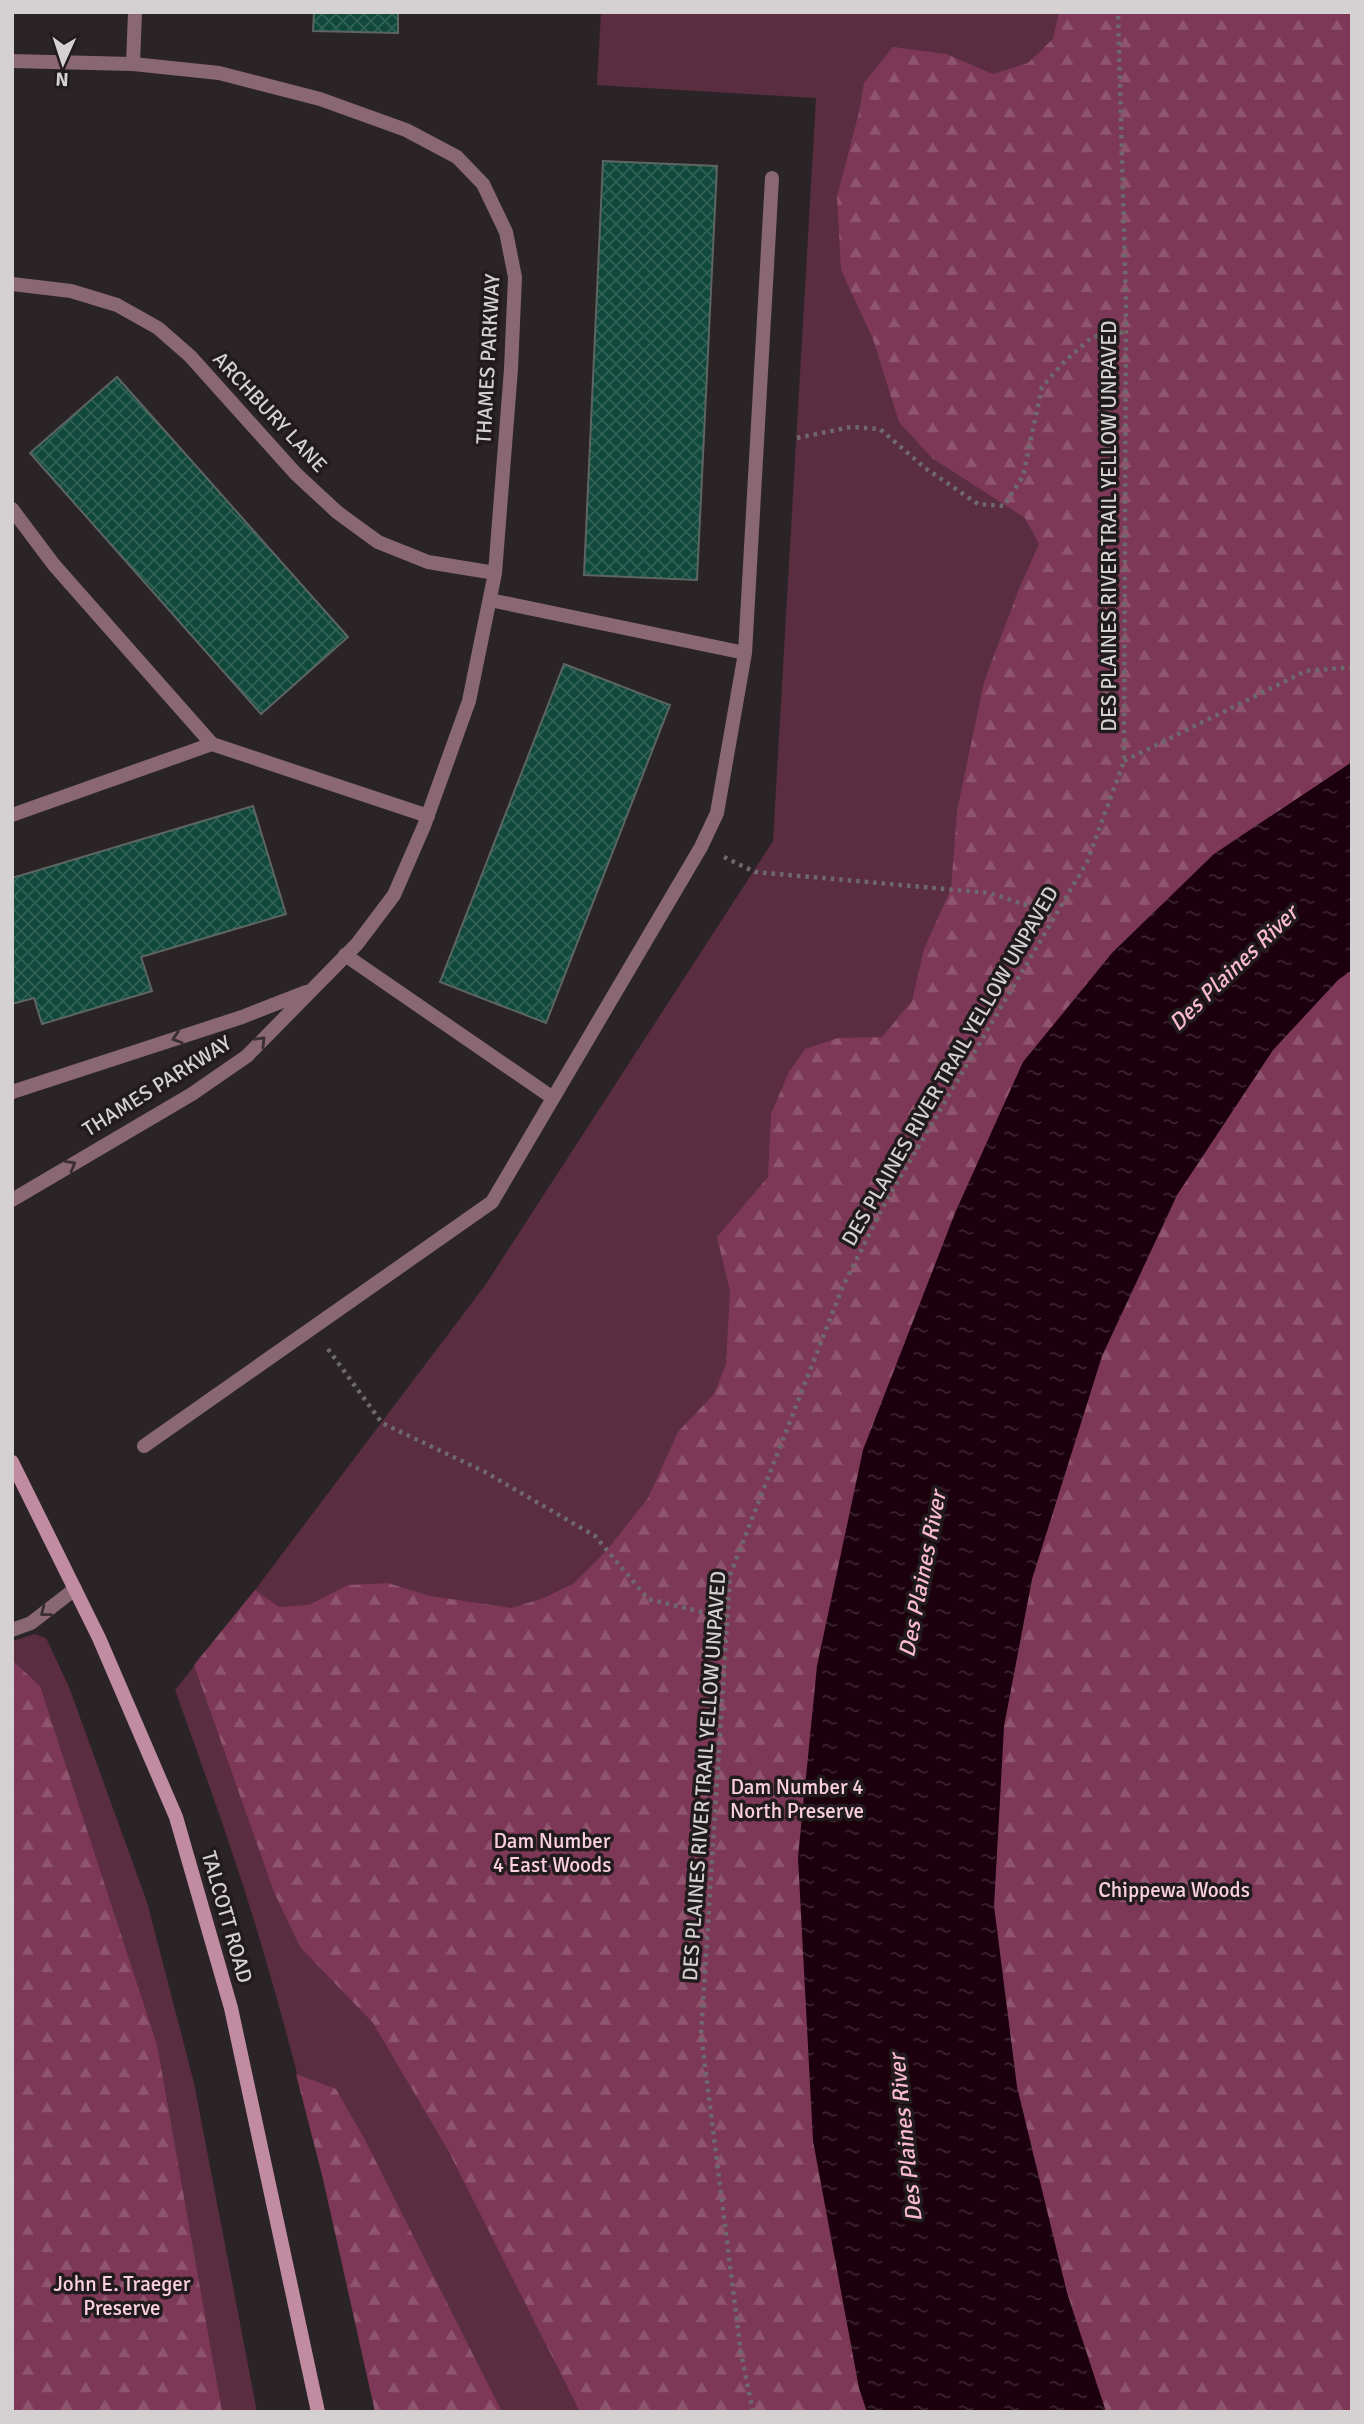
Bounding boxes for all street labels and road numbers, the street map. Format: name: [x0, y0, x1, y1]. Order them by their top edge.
street label: THAMES PARKWAY: [471, 273, 505, 445]
street label: DES PLAINES RIVER TRAIL YELLOW UNPAVED: [1096, 320, 1122, 732]
street label: ARCHBURY LANE: [207, 346, 333, 478]
street label: DES PLAINES RIVER TRAIL YELLOW UNPAVED: [836, 881, 1064, 1251]
street label: THAMES PARKWAY: [78, 1030, 237, 1142]
street label: DES PLAINES RIVER TRAIL YELLOW UNPAVED: [677, 1570, 731, 1982]
street label: TALCOTT ROAD: [196, 1848, 258, 1986]

